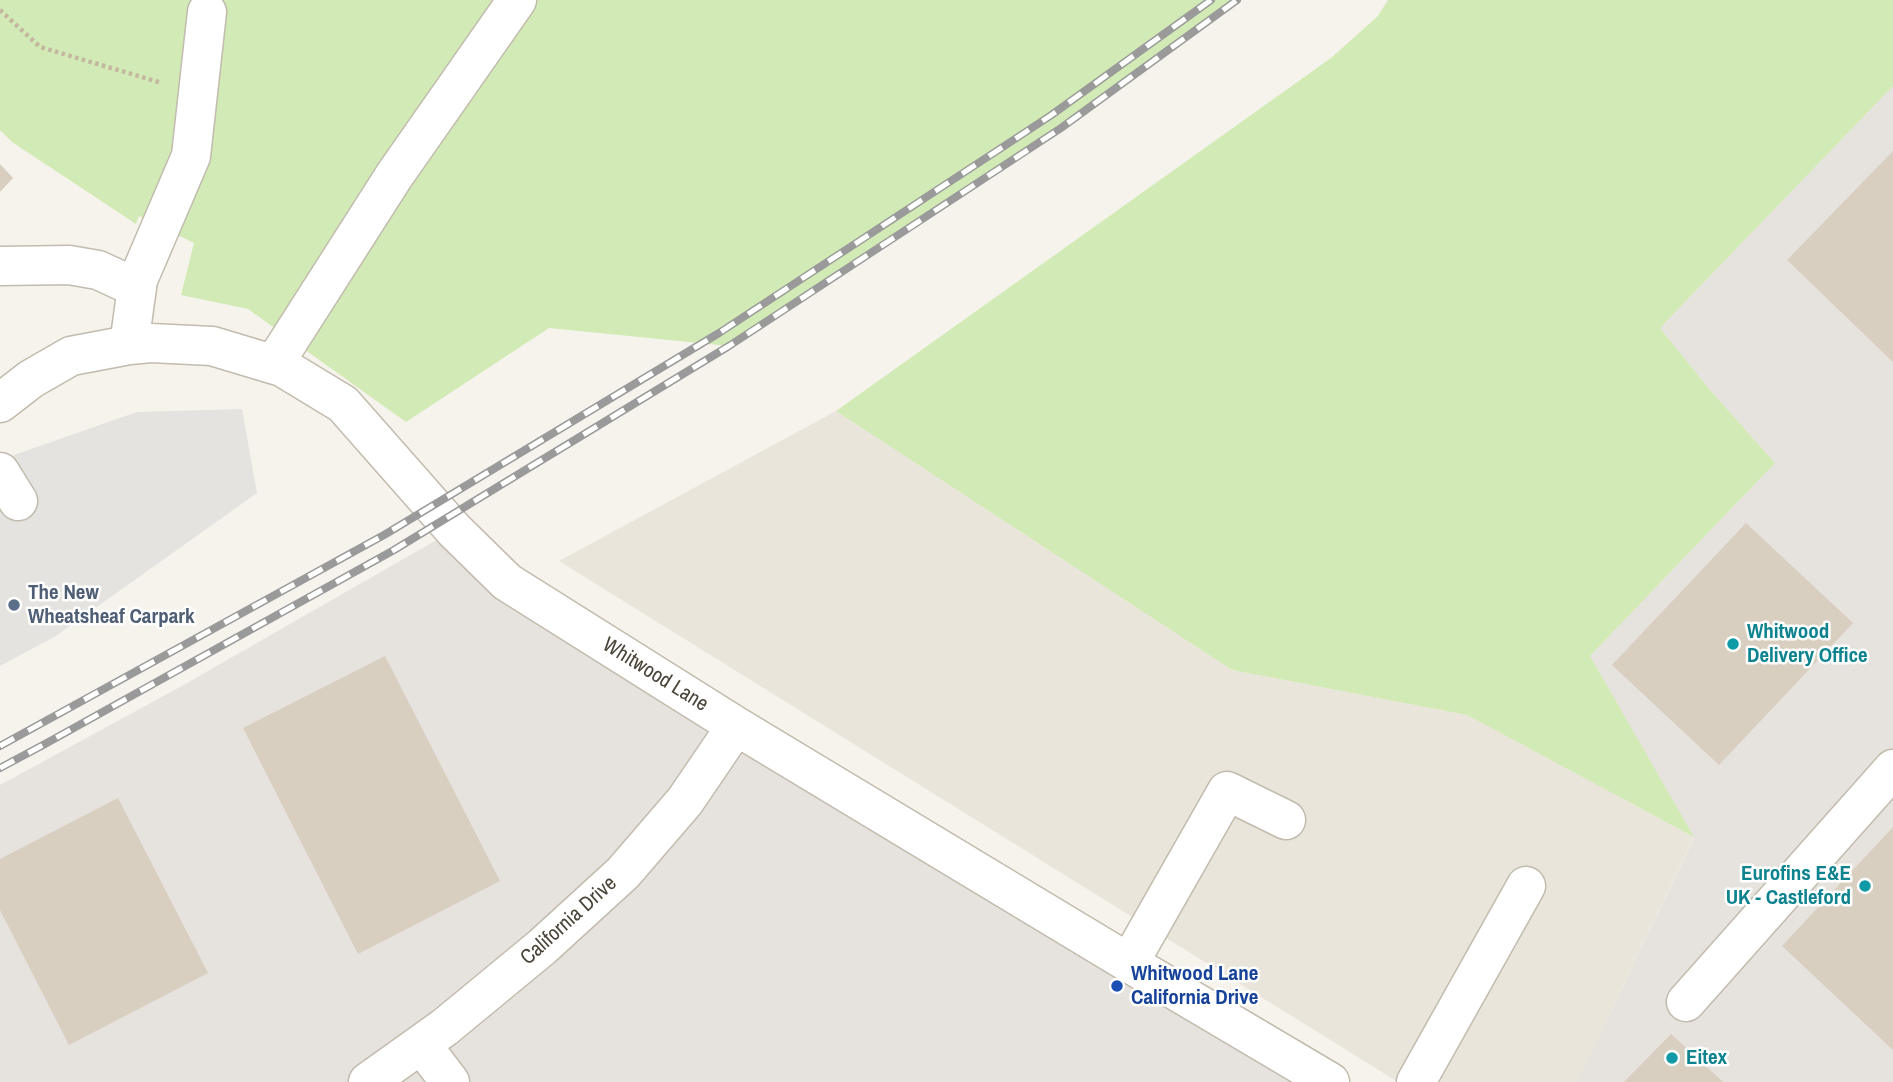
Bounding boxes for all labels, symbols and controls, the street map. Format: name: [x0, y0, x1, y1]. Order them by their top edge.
place label: The New Wheatsheaf Carpark: [28, 580, 195, 630]
marker: The New Wheatsheaf Carpark: [6, 597, 22, 613]
place label: Whitwood Delivery Office: [1747, 619, 1868, 669]
street label: Whitwood Lane: [598, 633, 712, 717]
marker: Whitwood Delivery Office: [1725, 636, 1741, 652]
place label: Eurofins E&E UK - Castleford: [1726, 861, 1851, 911]
street label: California Drive: [516, 871, 622, 971]
marker: Eurofins E&E UK - Castleford: [1857, 878, 1873, 894]
place label: Whitwood Lane California Drive: [1131, 961, 1258, 1011]
marker: Whitwood Lane California Drive: [1109, 978, 1125, 994]
place label: Eitex: [1686, 1045, 1727, 1071]
marker: Eitex: [1664, 1050, 1680, 1066]

